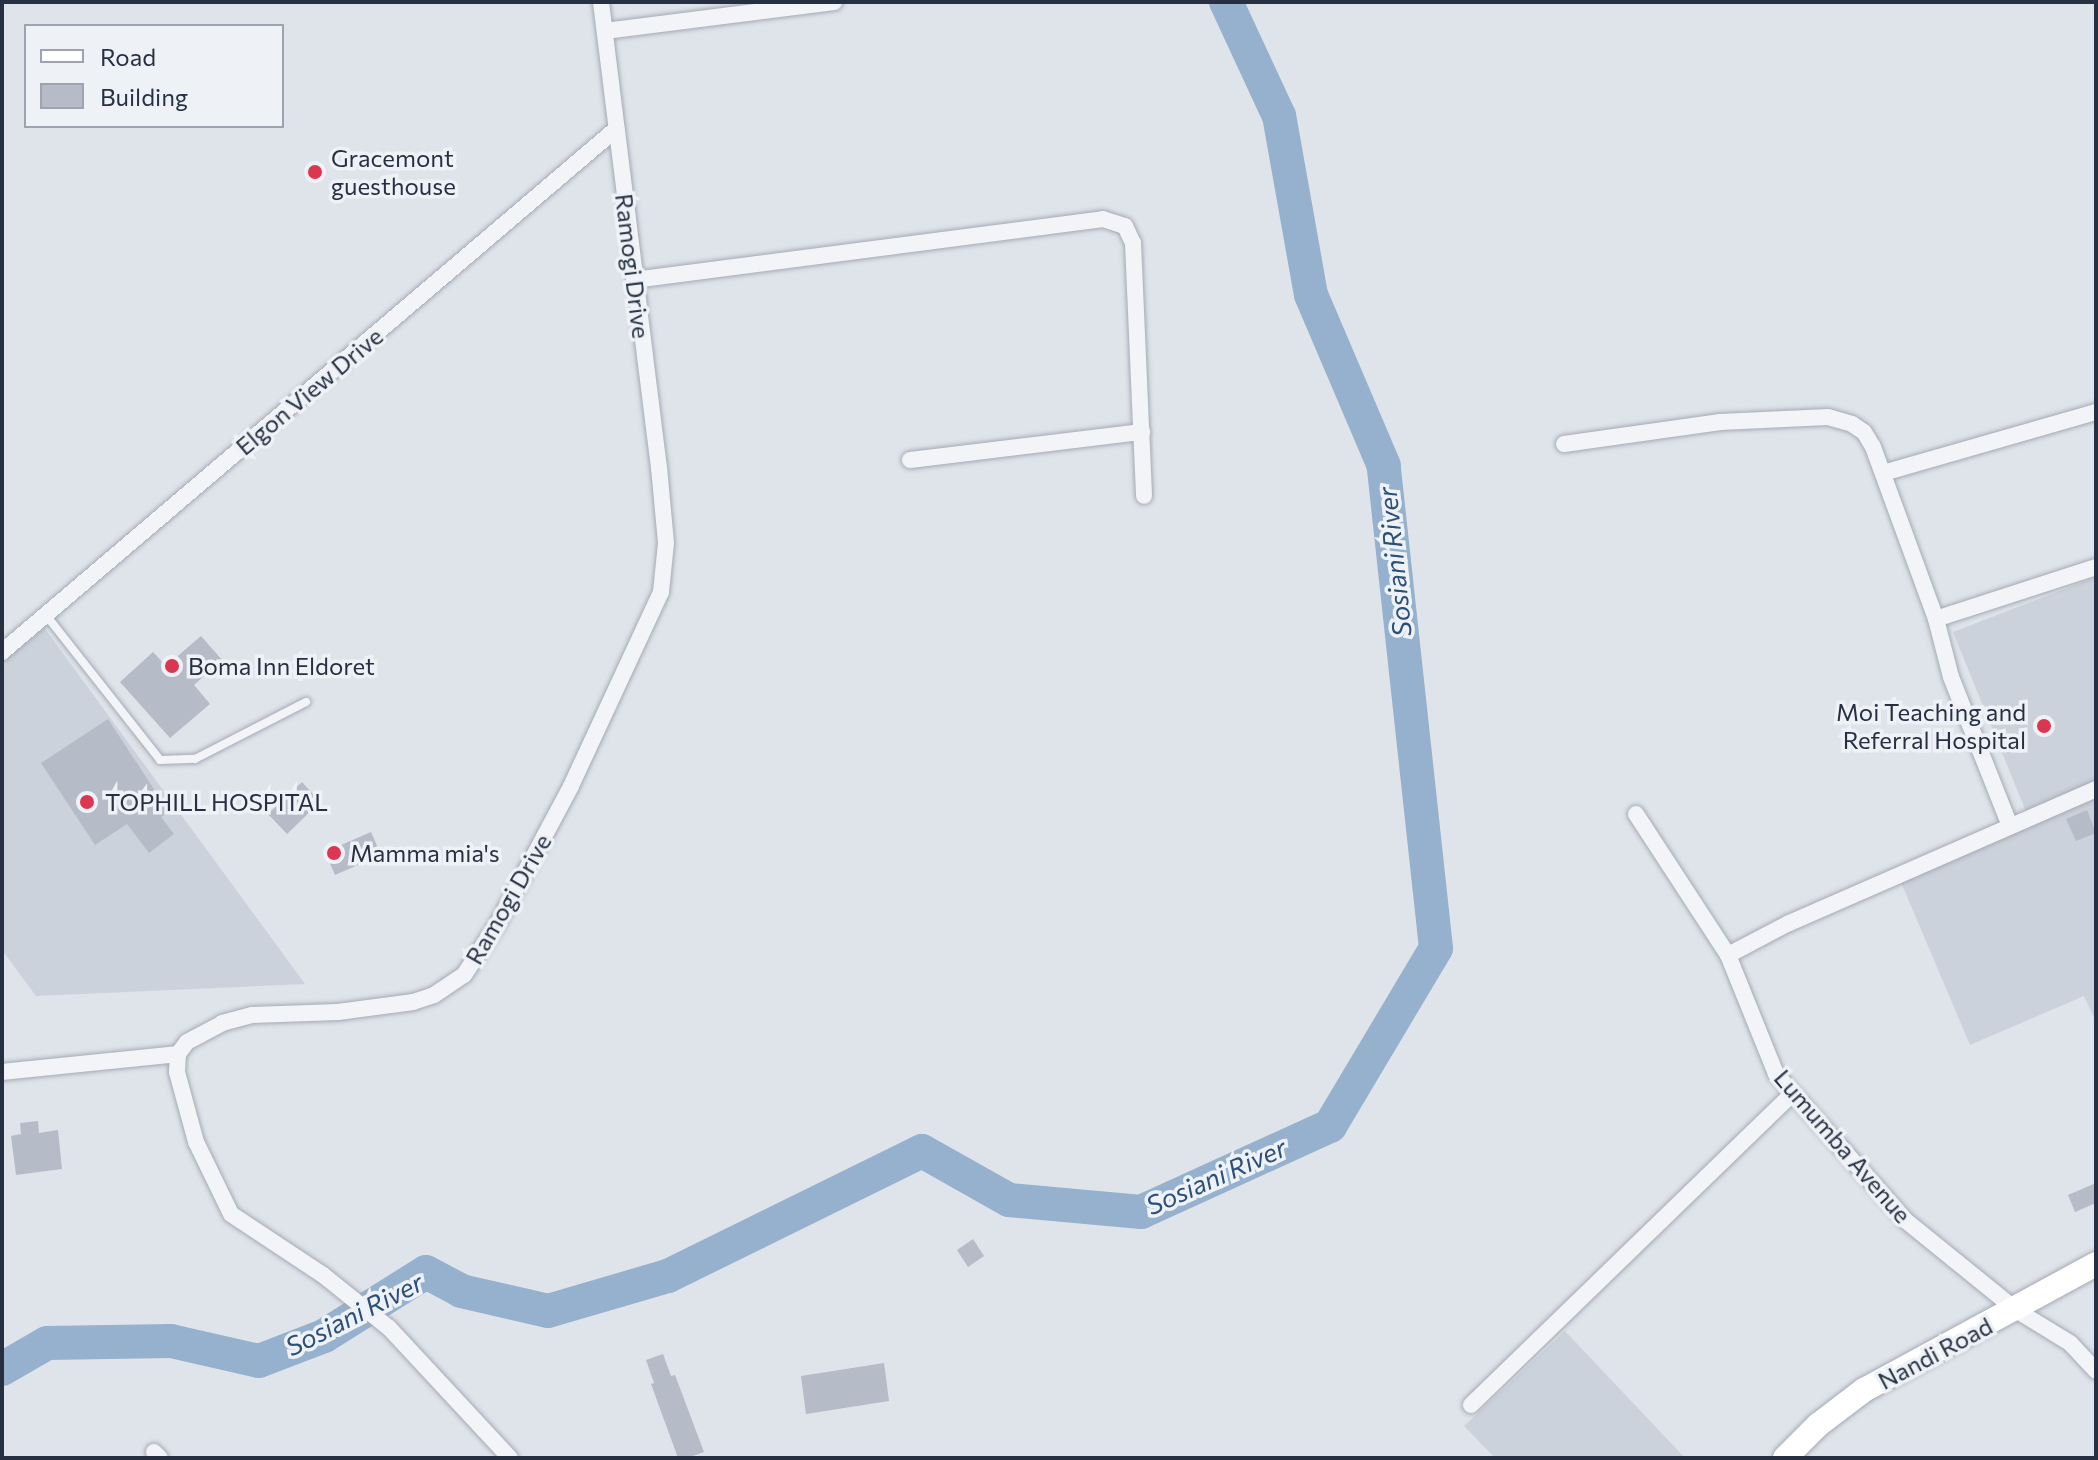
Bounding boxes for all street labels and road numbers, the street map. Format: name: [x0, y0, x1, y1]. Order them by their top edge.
street label: Ramogi Drive: [610, 192, 656, 340]
street label: Elgon View Drive: [230, 321, 388, 461]
street label: Ramogi Drive: [459, 829, 557, 969]
street label: Lumumba Avenue: [1769, 1063, 1917, 1229]
street label: Nandi Road: [1873, 1311, 1997, 1395]

